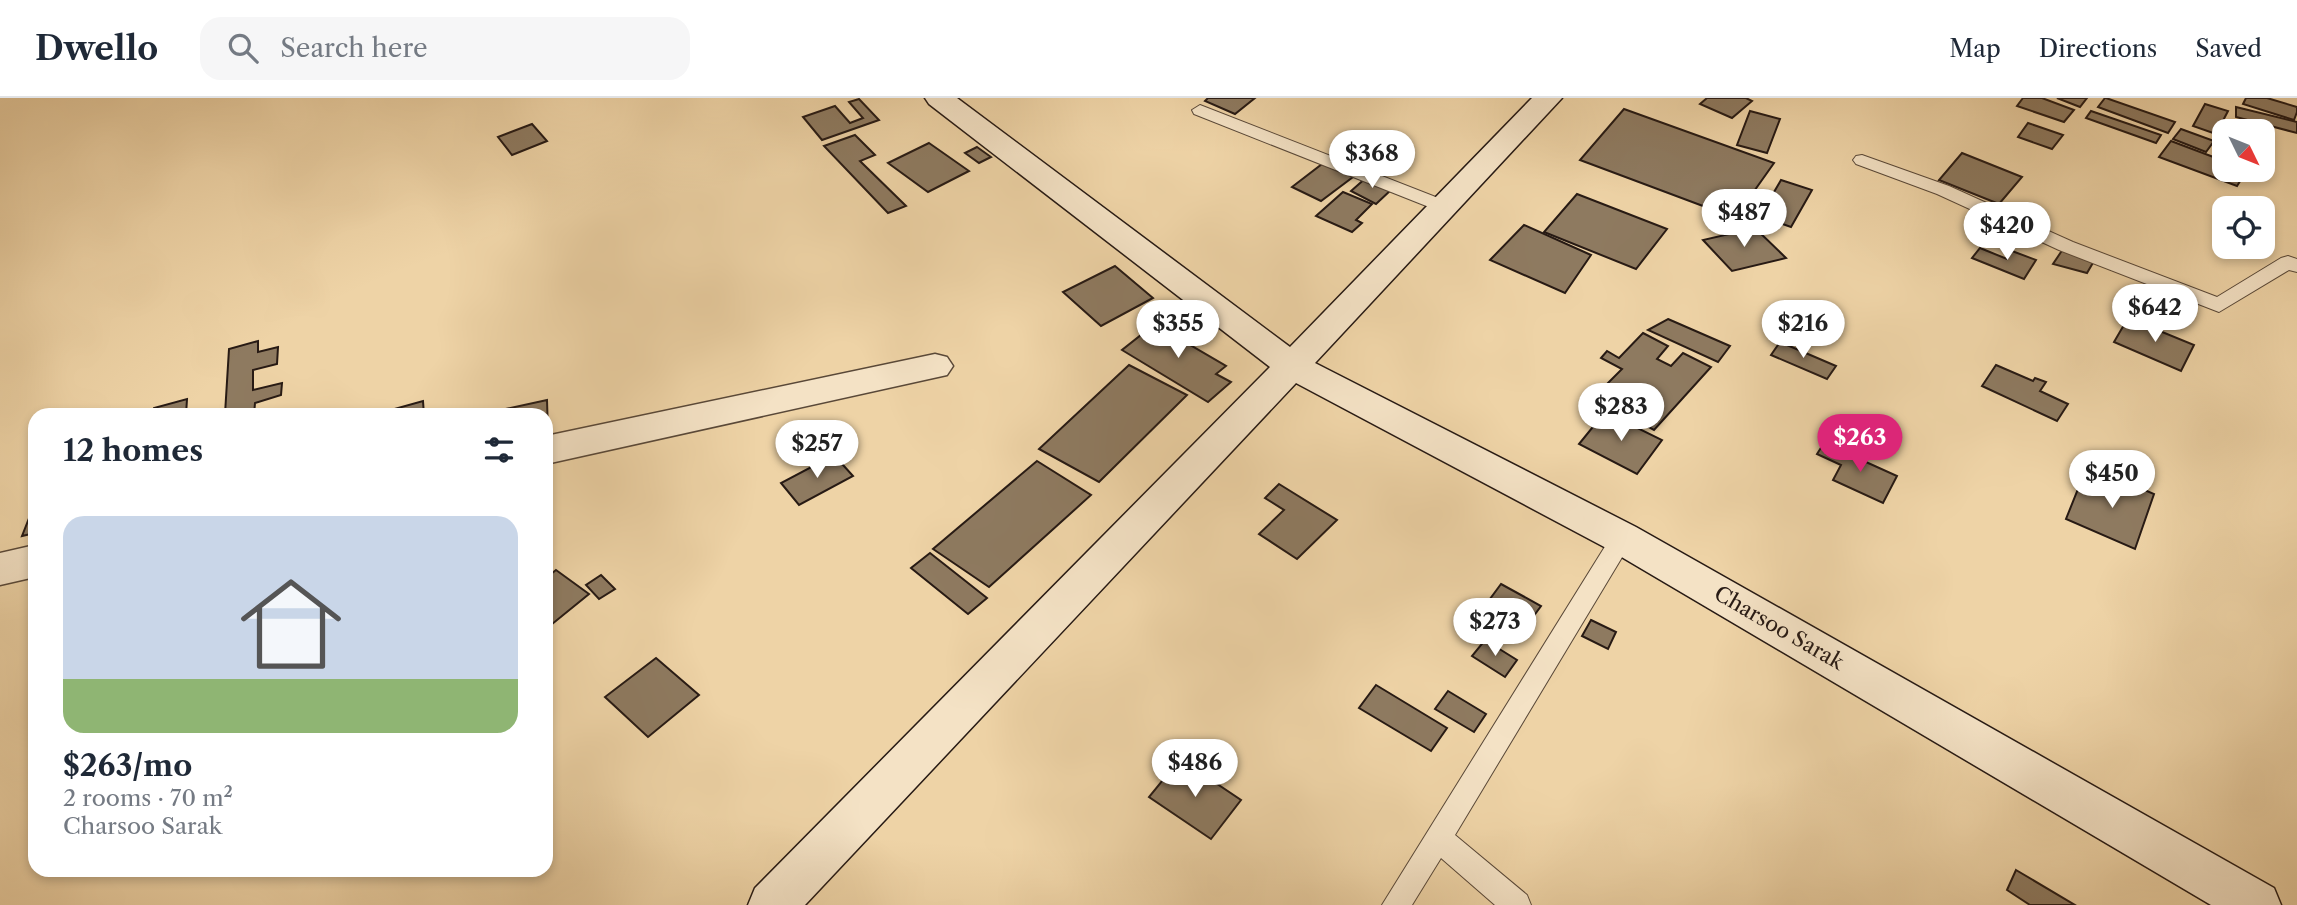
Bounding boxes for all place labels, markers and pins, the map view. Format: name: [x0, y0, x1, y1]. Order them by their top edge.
pin: $368: [1331, 130, 1413, 190]
pin: $487: [1703, 190, 1785, 249]
pin: $420: [1966, 202, 2048, 262]
pin: $642: [2114, 285, 2196, 344]
pin: $355: [1137, 300, 1219, 360]
pin: $216: [1762, 300, 1844, 360]
pin: $283: [1580, 384, 1662, 443]
pin: $263: [1819, 414, 1901, 474]
pin: $257: [776, 420, 858, 480]
pin: $450: [2071, 450, 2153, 510]
pin: $273: [1454, 598, 1536, 658]
pin: $486: [1154, 740, 1236, 799]

